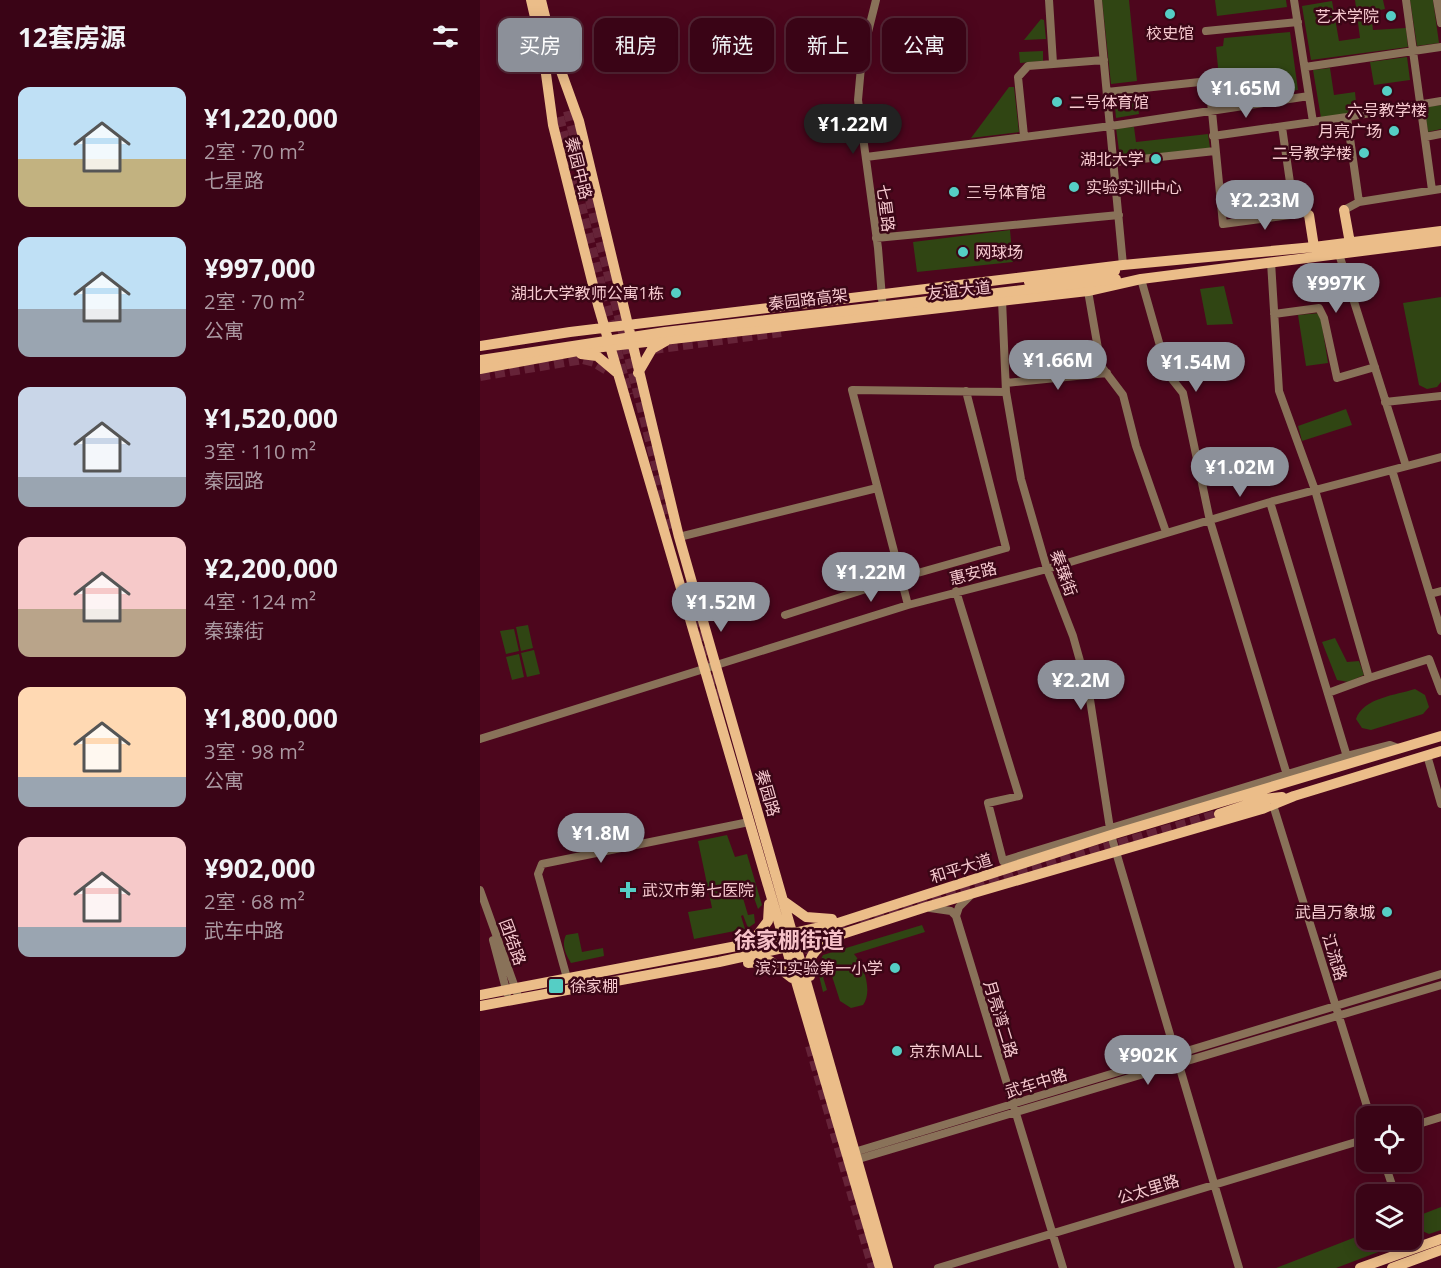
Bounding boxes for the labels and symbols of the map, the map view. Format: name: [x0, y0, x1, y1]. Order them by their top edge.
place label: 艺术学院: [1315, 5, 1379, 27]
marker: 校史馆: [1163, 7, 1177, 21]
marker: 艺术学院: [1384, 9, 1398, 23]
place label: 校史馆: [1146, 22, 1194, 44]
pin: ¥1.65M: [1197, 68, 1295, 119]
marker: 六号教学楼: [1380, 84, 1394, 98]
place label: 二号体育馆: [1069, 91, 1149, 113]
marker: 二号体育馆: [1050, 95, 1064, 109]
place label: 六号教学楼: [1347, 99, 1427, 121]
pin: ¥1.22M: [804, 104, 902, 155]
place label: 月亮广场: [1318, 120, 1382, 142]
marker: 月亮广场: [1387, 124, 1401, 138]
street label: 秦园中路: [561, 134, 597, 202]
place label: 二号教学楼: [1272, 142, 1352, 164]
marker: 二号教学楼: [1357, 146, 1371, 160]
place label: 湖北大学: [1080, 148, 1144, 170]
marker: 湖北大学: [1149, 152, 1163, 166]
place label: 实验实训中心: [1086, 176, 1182, 198]
marker: 实验实训中心: [1067, 180, 1081, 194]
pin: ¥2.23M: [1216, 180, 1314, 231]
place label: 三号体育馆: [966, 181, 1046, 203]
street label: 七星路: [872, 183, 900, 233]
marker: 三号体育馆: [947, 185, 961, 199]
place label: 网球场: [975, 241, 1023, 263]
marker: 网球场: [956, 245, 970, 259]
pin: ¥997K: [1294, 263, 1378, 314]
street label: 友谊大道: [926, 276, 992, 304]
place label: 湖北大学教师公寓1栋: [511, 282, 664, 304]
street label: 秦园路高架: [767, 283, 849, 315]
marker: 湖北大学教师公寓1栋: [669, 286, 683, 300]
pin: ¥1.66M: [1009, 340, 1107, 391]
pin: ¥1.54M: [1147, 342, 1245, 393]
pin: ¥1.02M: [1191, 447, 1289, 498]
street label: 秦臻街: [1045, 547, 1083, 599]
pin: ¥1.22M: [822, 552, 920, 603]
street label: 惠安路: [947, 557, 999, 589]
pin: ¥1.52M: [672, 582, 770, 633]
pin: ¥2.2M: [1039, 660, 1123, 711]
street label: 秦园路: [751, 767, 785, 819]
pin: ¥1.8M: [559, 813, 643, 864]
street label: 和平大道: [927, 848, 995, 888]
place label: 武汉市第七医院: [642, 879, 754, 901]
marker: 武汉市第七医院: [619, 881, 637, 899]
place label: 武昌万象城: [1295, 901, 1375, 923]
marker: 武昌万象城: [1380, 905, 1394, 919]
street label: 团结路: [494, 916, 532, 968]
district label: 徐家棚街道: [734, 924, 844, 954]
street label: 江流路: [1317, 931, 1353, 983]
place label: 滨江实验第一小学: [755, 957, 883, 979]
marker: 滨江实验第一小学: [888, 961, 902, 975]
place label: 徐家棚: [570, 975, 618, 997]
marker: 徐家棚: [547, 977, 565, 995]
street label: 月亮湾二路: [979, 978, 1023, 1060]
pin: ¥902K: [1106, 1035, 1190, 1086]
place label: 京东MALL: [909, 1040, 982, 1062]
marker: 京东MALL: [890, 1044, 904, 1058]
street label: 武车中路: [1002, 1063, 1070, 1103]
street label: 公太里路: [1114, 1169, 1182, 1209]

